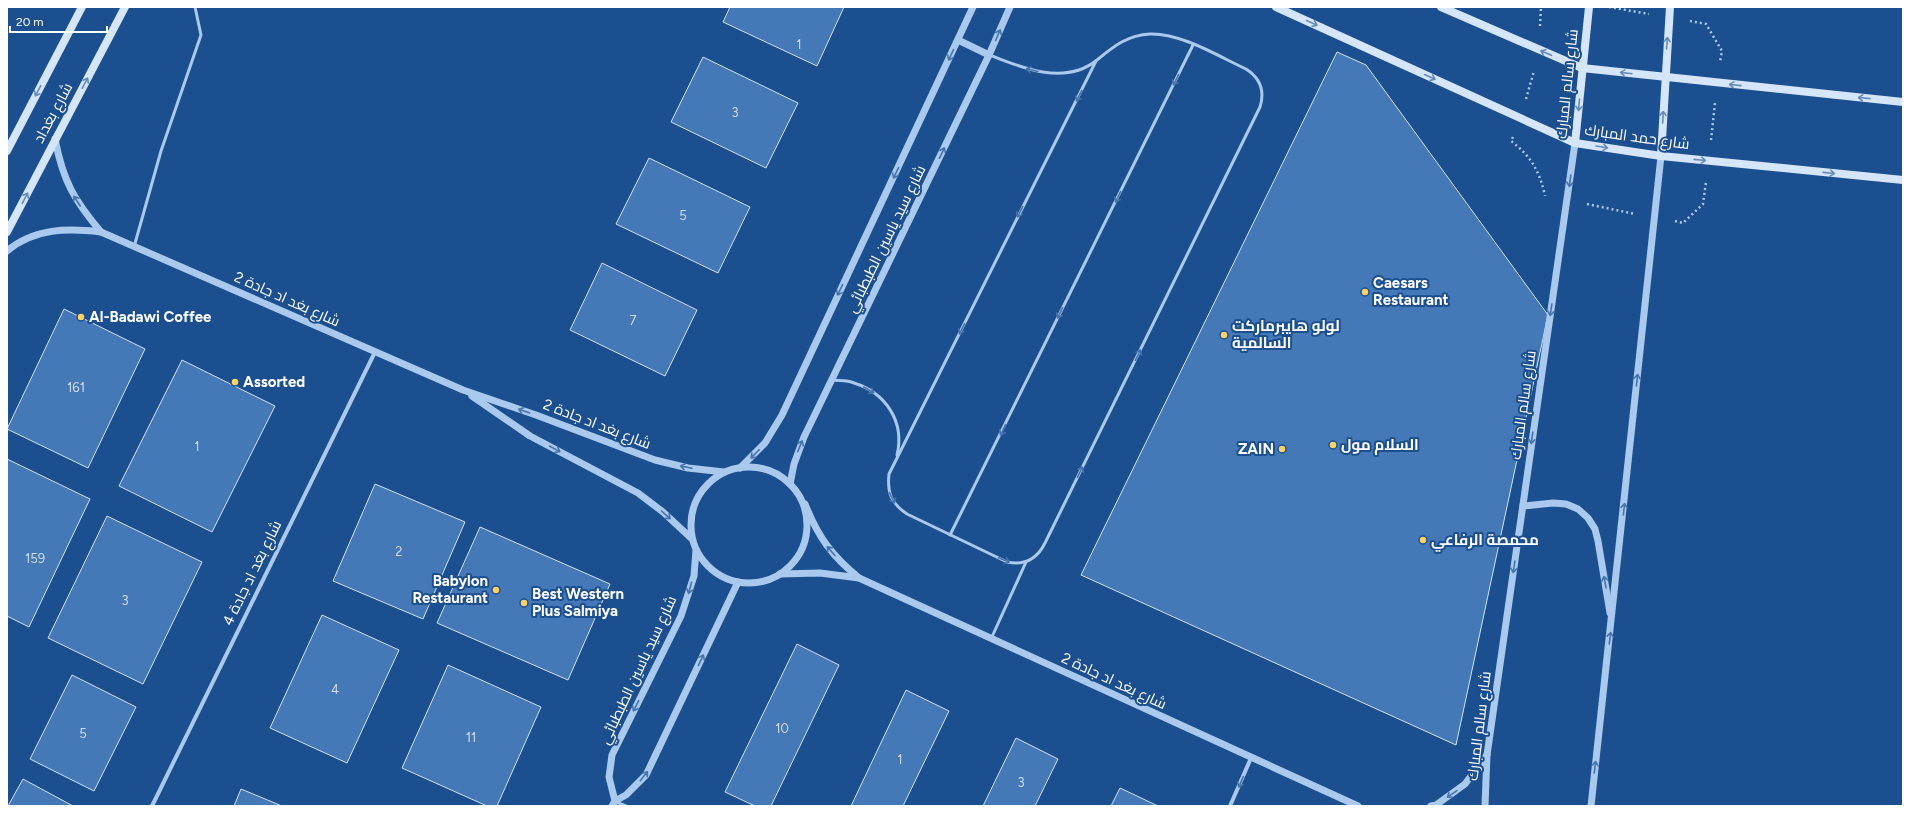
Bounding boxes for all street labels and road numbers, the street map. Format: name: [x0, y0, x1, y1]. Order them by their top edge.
street label: شارع سالم المبارك: [1552, 28, 1584, 140]
street label: شارع بغداد: [30, 80, 78, 147]
street label: شارع حمد المبارك: [1583, 121, 1691, 155]
street label: شارع سيد ياسين الطبطبائي: [842, 162, 932, 317]
street label: شارع بغد اد جادة 2: [231, 268, 343, 332]
street label: شارع سالم المبارك: [1506, 349, 1542, 461]
street label: شارع بغد اد جادة 2: [540, 395, 653, 455]
street label: شارع بغد اد جادة 4: [219, 517, 287, 629]
street label: شارع سيد ياسين الطبطبائي: [596, 593, 683, 748]
street label: شارع بغد اد جادة 2: [1058, 649, 1169, 715]
street label: شارع سالم المبارك: [1463, 670, 1497, 782]

